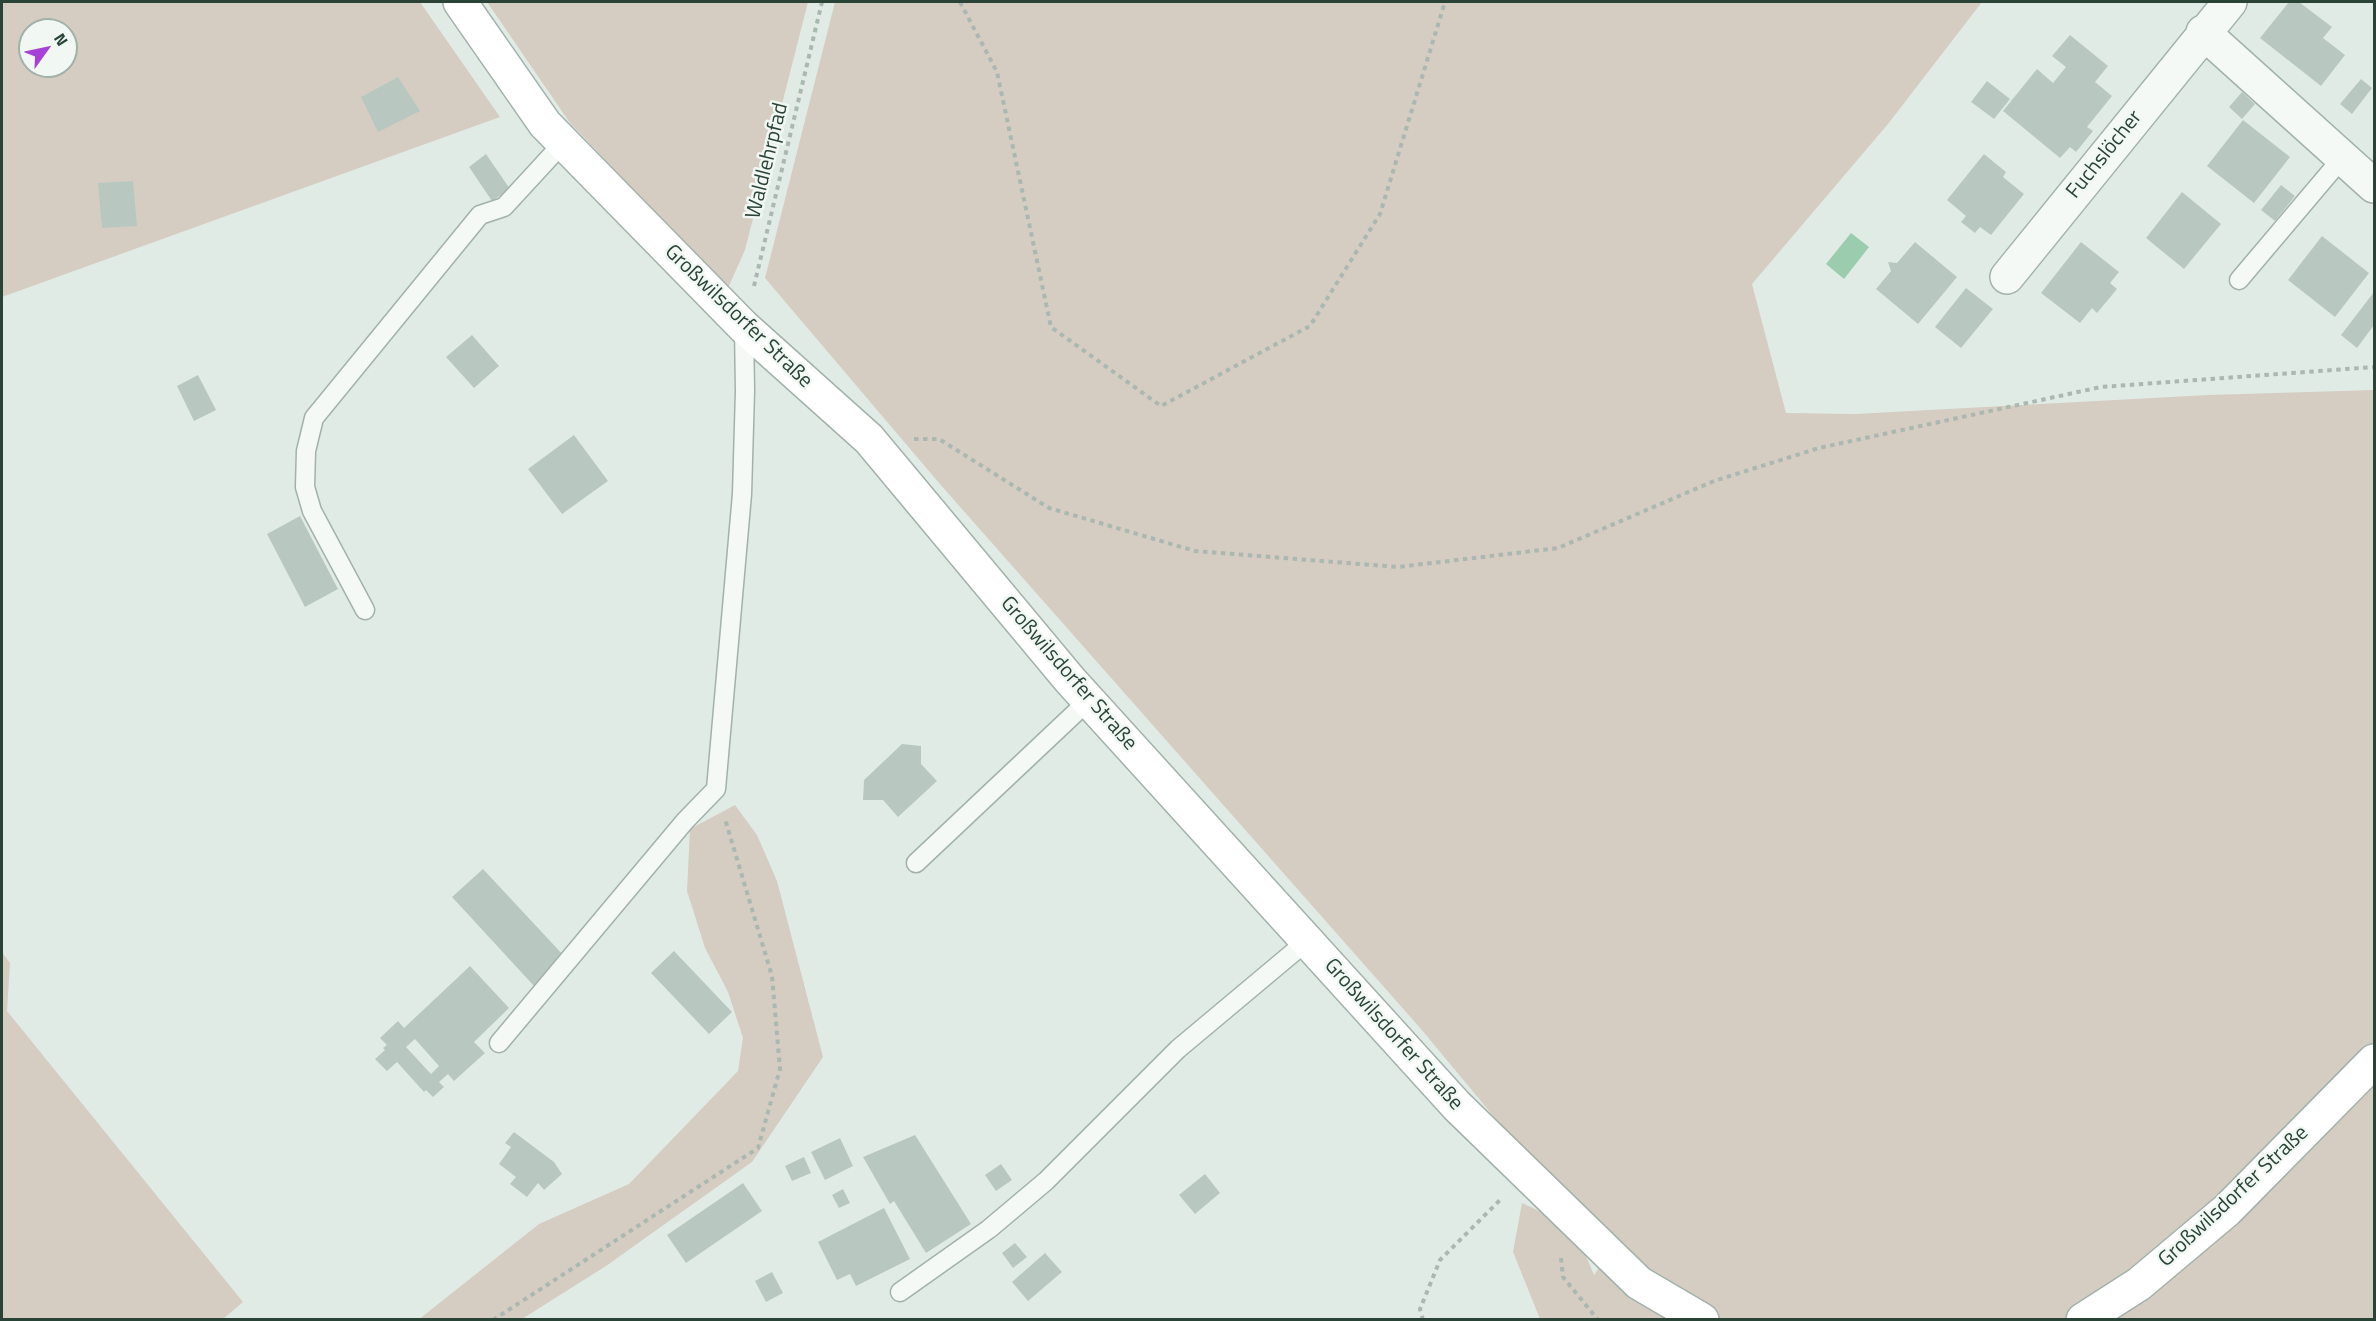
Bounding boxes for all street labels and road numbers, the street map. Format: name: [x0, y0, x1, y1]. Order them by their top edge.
street label: Waldlehrpfad: [741, 101, 795, 221]
street label: Fuchslöcher: [2062, 106, 2148, 204]
street label: Großwilsdorfer Straße: [659, 240, 817, 394]
street label: Großwilsdorfer Straße: [994, 592, 1142, 756]
street label: Großwilsdorfer Straße: [1318, 954, 1468, 1116]
street label: Großwilsdorfer Straße: [2154, 1121, 2314, 1273]

